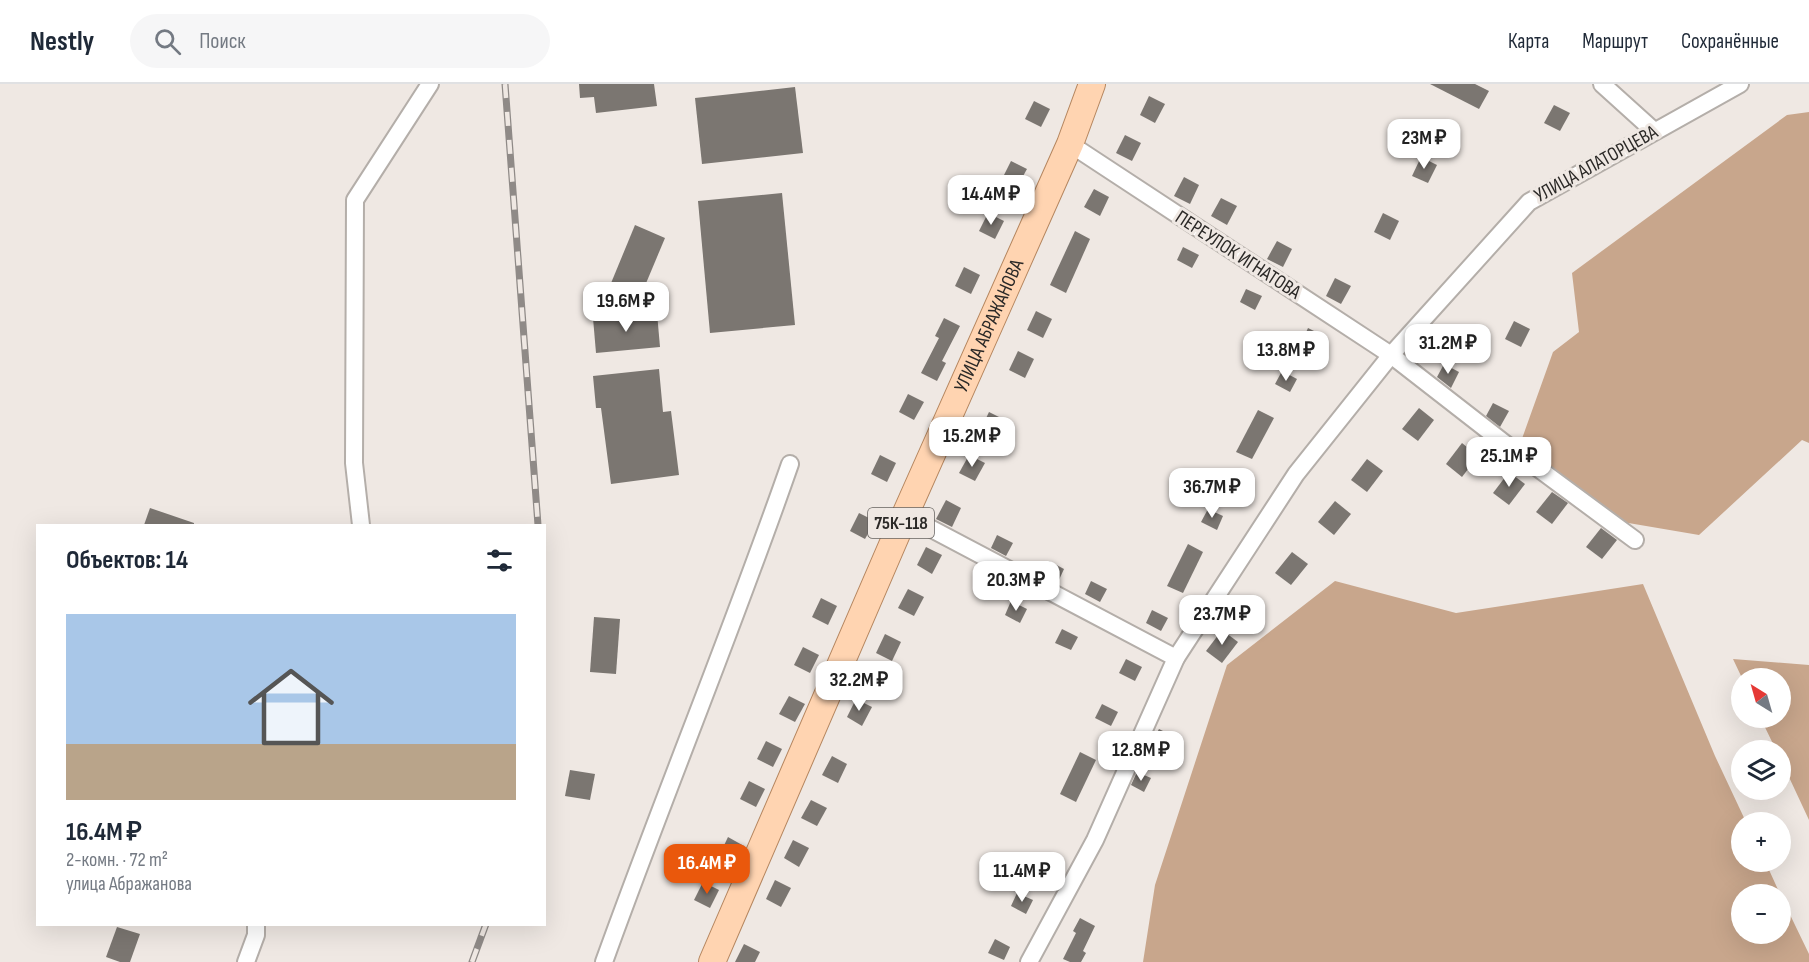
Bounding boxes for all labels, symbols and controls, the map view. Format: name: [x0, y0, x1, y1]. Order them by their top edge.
search box: [130, 14, 550, 68]
text: Nestly: [30, 25, 94, 58]
icon: search: [151, 25, 184, 58]
text: Поиск: [199, 28, 246, 55]
text: Карта: [1508, 29, 1549, 54]
text: Маршрут: [1582, 29, 1648, 54]
text: Сохранённые: [1681, 29, 1779, 54]
pin: 23M ₽: [1382, 119, 1466, 170]
street label: УЛИЦА АЛАТОРЦЕВА: [1530, 120, 1662, 208]
text: 23M ₽: [1401, 126, 1447, 150]
pin: 14.4M ₽: [936, 175, 1046, 226]
text: 14.4M ₽: [962, 182, 1020, 206]
street label: ПЕРЕУЛОК ИГНАТОВА: [1171, 205, 1306, 305]
street label: УЛИЦА АБРАЖАНОВА: [949, 255, 1029, 396]
pin: 19.6M ₽: [571, 282, 681, 333]
text: 19.6M ₽: [597, 289, 655, 313]
pin: 31.2M ₽: [1393, 324, 1503, 375]
pin: 13.8M ₽: [1231, 331, 1341, 382]
text: 31.2M ₽: [1419, 331, 1477, 355]
text: 13.8M ₽: [1257, 338, 1315, 362]
pin: 15.2M ₽: [917, 417, 1027, 468]
text: 15.2M ₽: [943, 424, 1001, 448]
pin: 25.1M ₽: [1454, 437, 1564, 488]
text: 25.1M ₽: [1480, 444, 1538, 468]
pin: 36.7M ₽: [1157, 468, 1267, 519]
text: 36.7M ₽: [1183, 475, 1241, 499]
road number: 75К-118: [868, 508, 934, 538]
icon: filters: [483, 544, 516, 577]
text: Объектов: 14: [66, 545, 188, 576]
pin: 20.3M ₽: [961, 561, 1071, 612]
text: 20.3M ₽: [987, 568, 1045, 592]
pin: 23.7M ₽: [1167, 595, 1277, 646]
text: 23.7M ₽: [1193, 602, 1251, 626]
icon: home: [237, 653, 345, 761]
pin: 32.2M ₽: [804, 661, 914, 712]
text: 32.2M ₽: [830, 668, 888, 692]
north arrow: [1731, 668, 1791, 728]
map controls: [1731, 668, 1791, 944]
pin: 12.8M ₽: [1086, 731, 1196, 782]
text: 12.8M ₽: [1112, 738, 1170, 762]
button: layers: [1731, 740, 1791, 800]
button: +: [1731, 812, 1791, 872]
text: 16.4M ₽: [66, 817, 142, 848]
pin: 16.4M ₽: [652, 844, 762, 895]
text: 2-комн. · 72 m²: [66, 848, 168, 872]
text: 16.4M ₽: [678, 851, 736, 875]
pin: 11.4M ₽: [967, 852, 1077, 903]
text: 11.4M ₽: [993, 859, 1051, 883]
text: улица Абражанова: [66, 872, 192, 896]
button: −: [1731, 884, 1791, 944]

